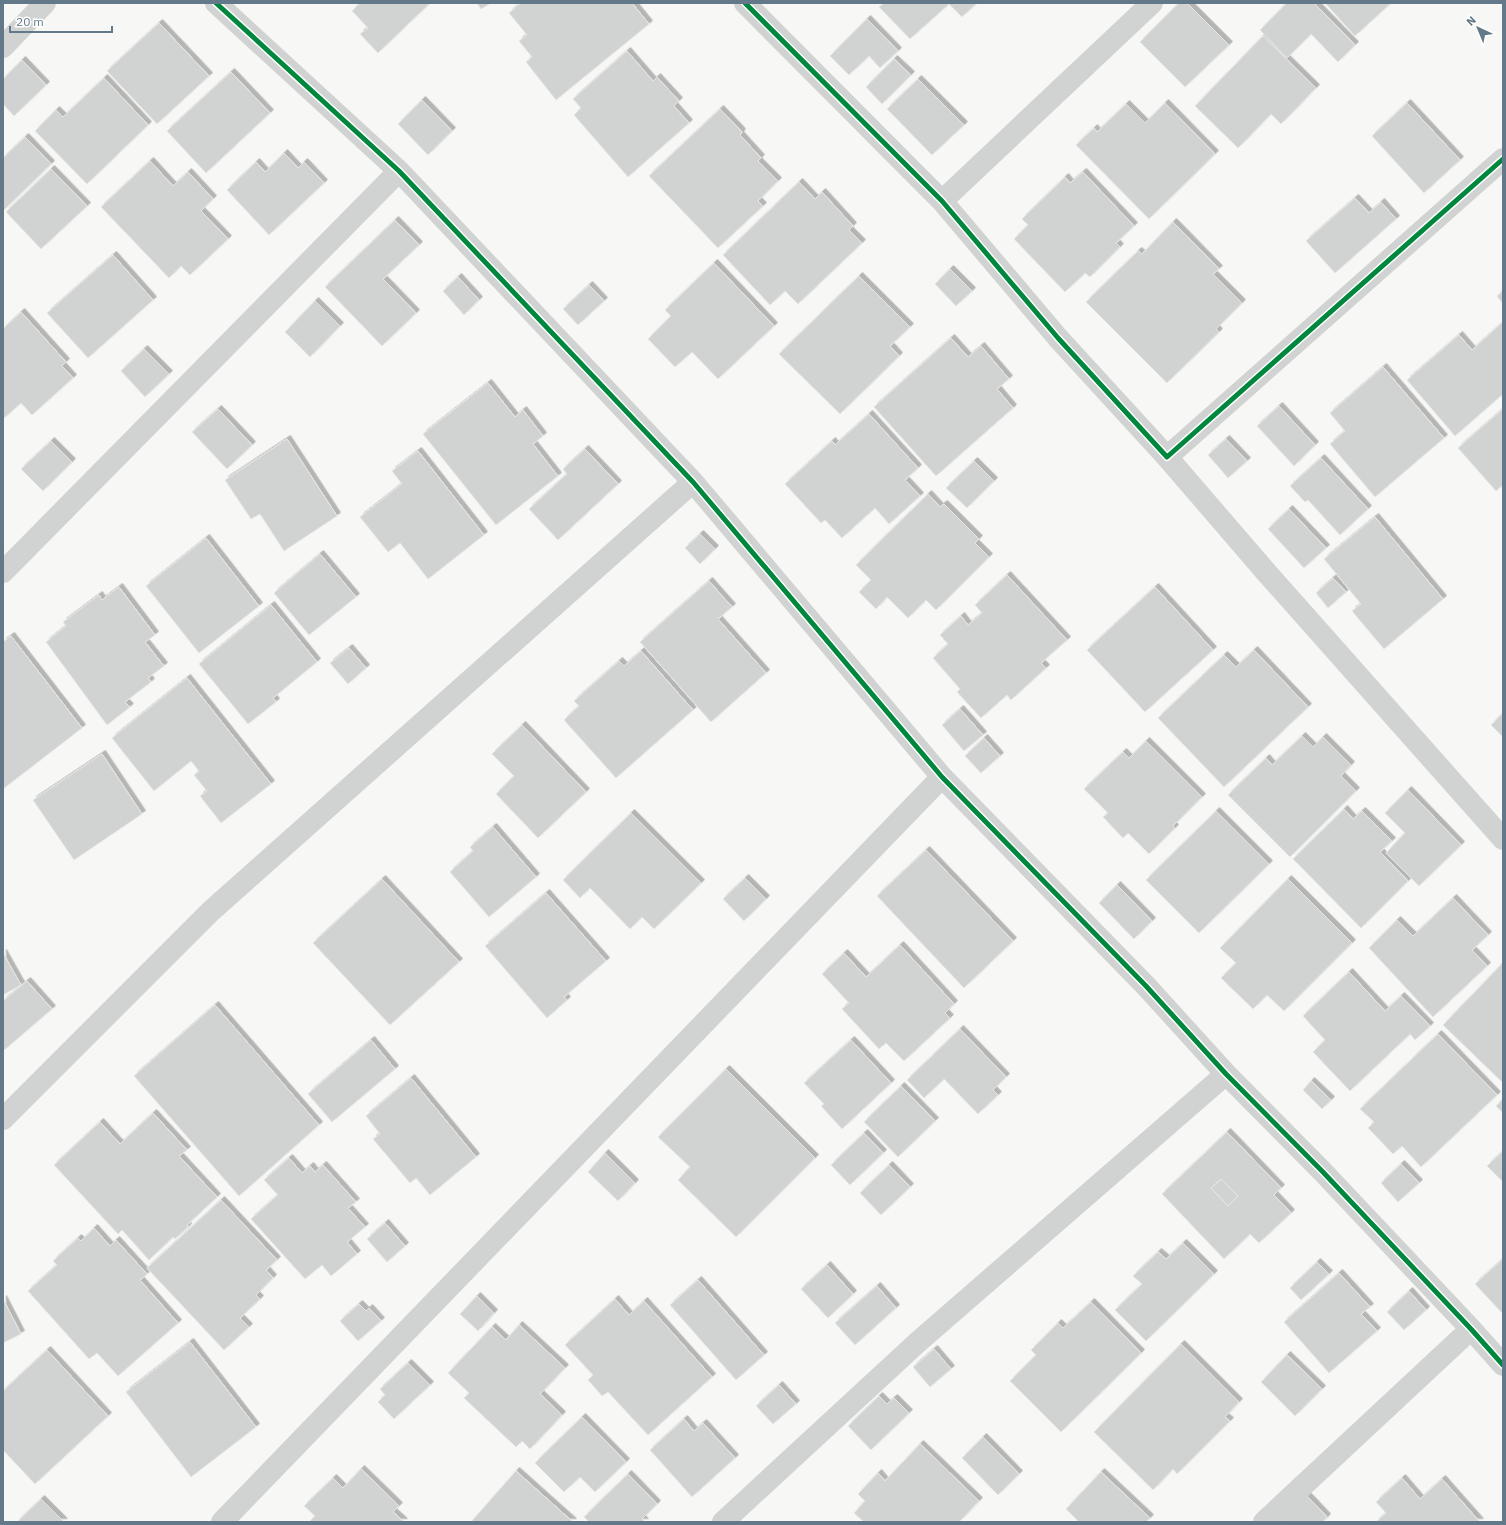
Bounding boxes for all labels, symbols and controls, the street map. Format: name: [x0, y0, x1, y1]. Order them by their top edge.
scale bar: [10, 8, 112, 34]
north arrow: [1458, 8, 1498, 48]
text: N: [1463, 13, 1479, 29]
text: 20 m: [16, 14, 44, 29]

